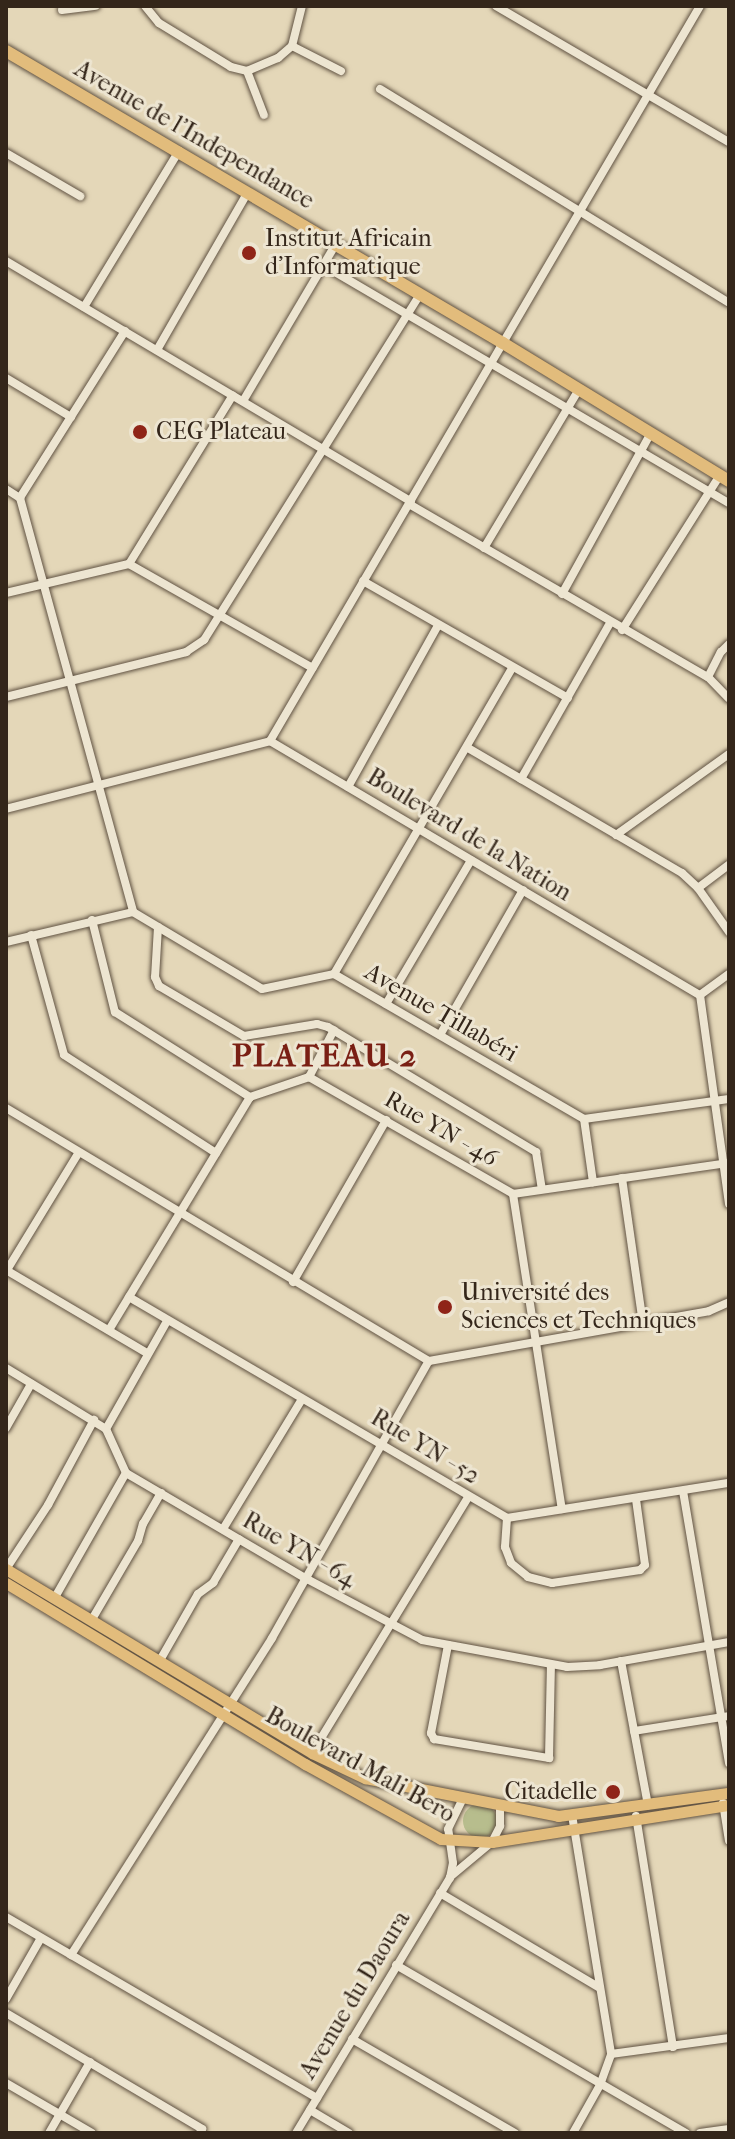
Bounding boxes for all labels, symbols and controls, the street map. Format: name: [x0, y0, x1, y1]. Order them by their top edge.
street label: Avenue de l'Independance: [69, 55, 319, 215]
place label: Institut Africain d’Informatique: [265, 225, 432, 281]
marker: Institut Africain d’Informatique: [240, 244, 258, 262]
place label: CEG Plateau: [156, 418, 286, 446]
marker: CEG Plateau: [131, 423, 149, 441]
street label: Boulevard de la Nation: [362, 763, 576, 907]
street label: Avenue Tillabéri: [360, 958, 522, 1068]
district label: PLATEAU 2: [232, 1037, 418, 1075]
street label: Rue YN - 46: [379, 1085, 503, 1173]
place label: Université des Sciences et Techniques: [461, 1279, 696, 1335]
marker: Université des Sciences et Techniques: [436, 1298, 454, 1316]
street label: Rue YN - 52: [365, 1403, 485, 1491]
street label: Rue YN - 64: [237, 1506, 361, 1594]
street label: Boulevard Mali Bero: [260, 1701, 460, 1829]
place label: Citadelle: [505, 1778, 597, 1806]
marker: Citadelle: [604, 1783, 622, 1801]
street label: Avenue du Daoura: [294, 1906, 416, 2084]

